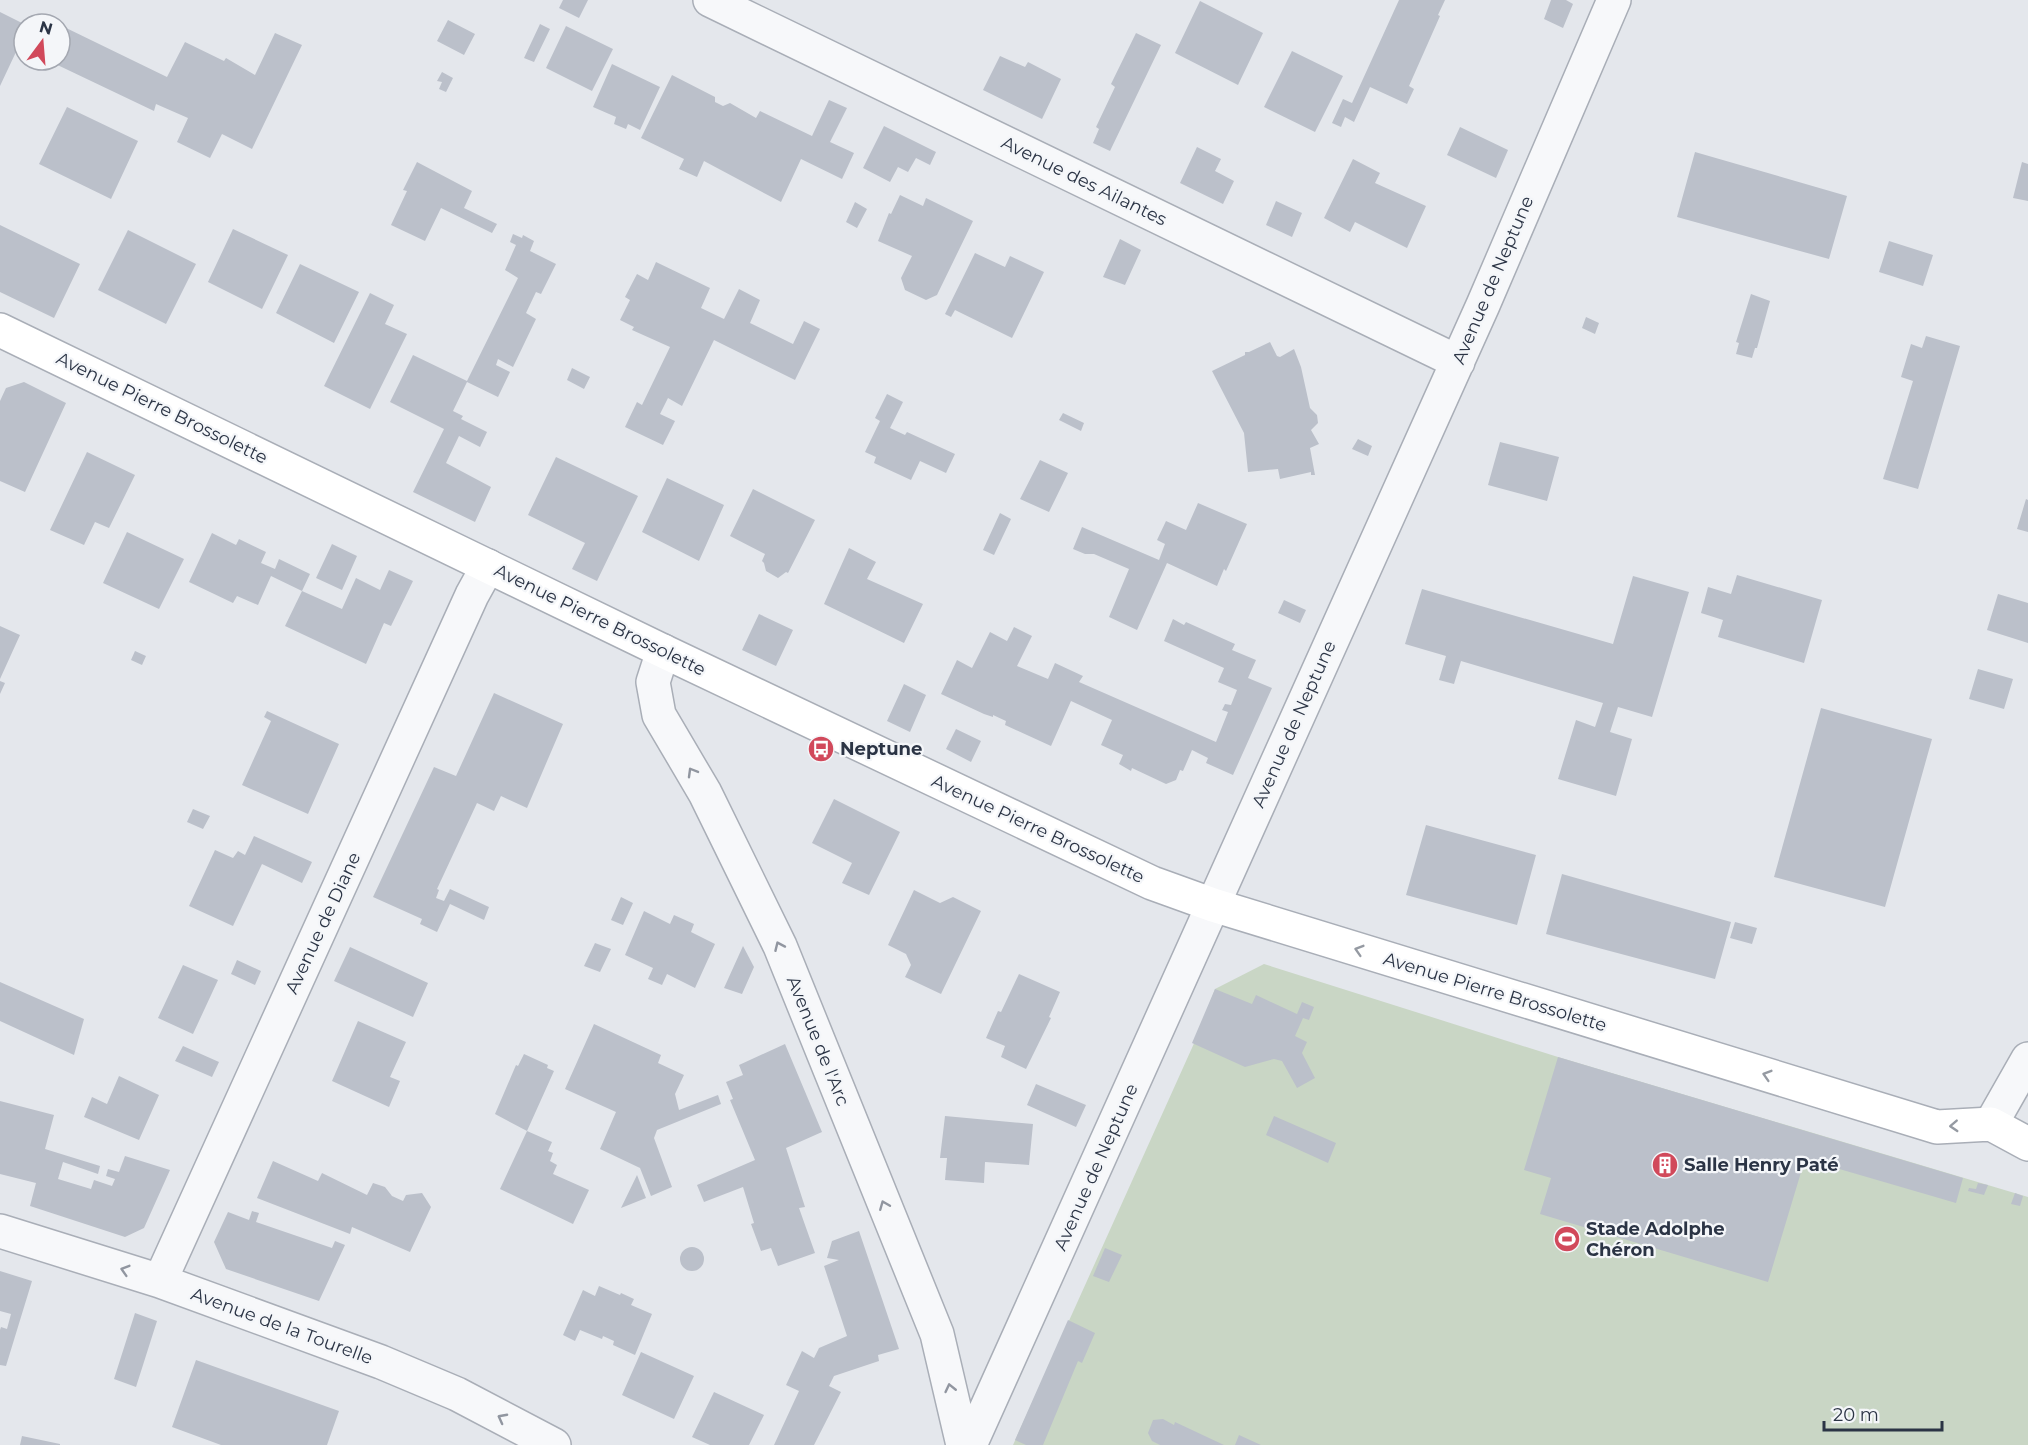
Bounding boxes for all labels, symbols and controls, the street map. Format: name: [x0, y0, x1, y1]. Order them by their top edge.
north arrow: [12, 12, 72, 72]
text: N: [37, 17, 55, 39]
street label: Avenue des Ailantes: [998, 131, 1170, 231]
street label: Avenue de Neptune: [1448, 192, 1538, 367]
street label: Avenue Pierre Brossolette: [53, 347, 271, 469]
street label: Avenue Pierre Brossolette: [491, 559, 709, 681]
street label: Avenue de Neptune: [1247, 637, 1341, 811]
bus stop icon: Neptune: [806, 734, 836, 764]
place label: Neptune: [840, 738, 922, 760]
one-way arrow: [688, 768, 700, 778]
street label: Avenue Pierre Brossolette: [928, 770, 1148, 888]
street label: Avenue de Diane: [281, 849, 366, 997]
one-way arrow: [775, 942, 787, 953]
one-way arrow: [1354, 945, 1365, 957]
street label: Avenue Pierre Brossolette: [1381, 948, 1609, 1037]
street label: Avenue de l'Arc: [782, 973, 854, 1109]
one-way arrow: [1762, 1070, 1773, 1082]
street label: Avenue de Neptune: [1049, 1080, 1143, 1254]
one-way arrow: [1949, 1119, 1958, 1132]
building icon: Salle Henry Paté: [1650, 1150, 1680, 1180]
place label: Salle Henry Paté: [1684, 1154, 1839, 1176]
one-way arrow: [879, 1200, 891, 1211]
place label: Stade Adolphe Chéron: [1586, 1218, 1725, 1261]
sports icon: Stade Adolphe Chéron: [1552, 1224, 1582, 1254]
one-way arrow: [120, 1265, 131, 1277]
street label: Avenue de la Tourelle: [188, 1283, 376, 1369]
one-way arrow: [944, 1383, 957, 1393]
scale bar: [1824, 1394, 1942, 1432]
text: 20 m: [1833, 1404, 1879, 1426]
one-way arrow: [498, 1414, 508, 1425]

